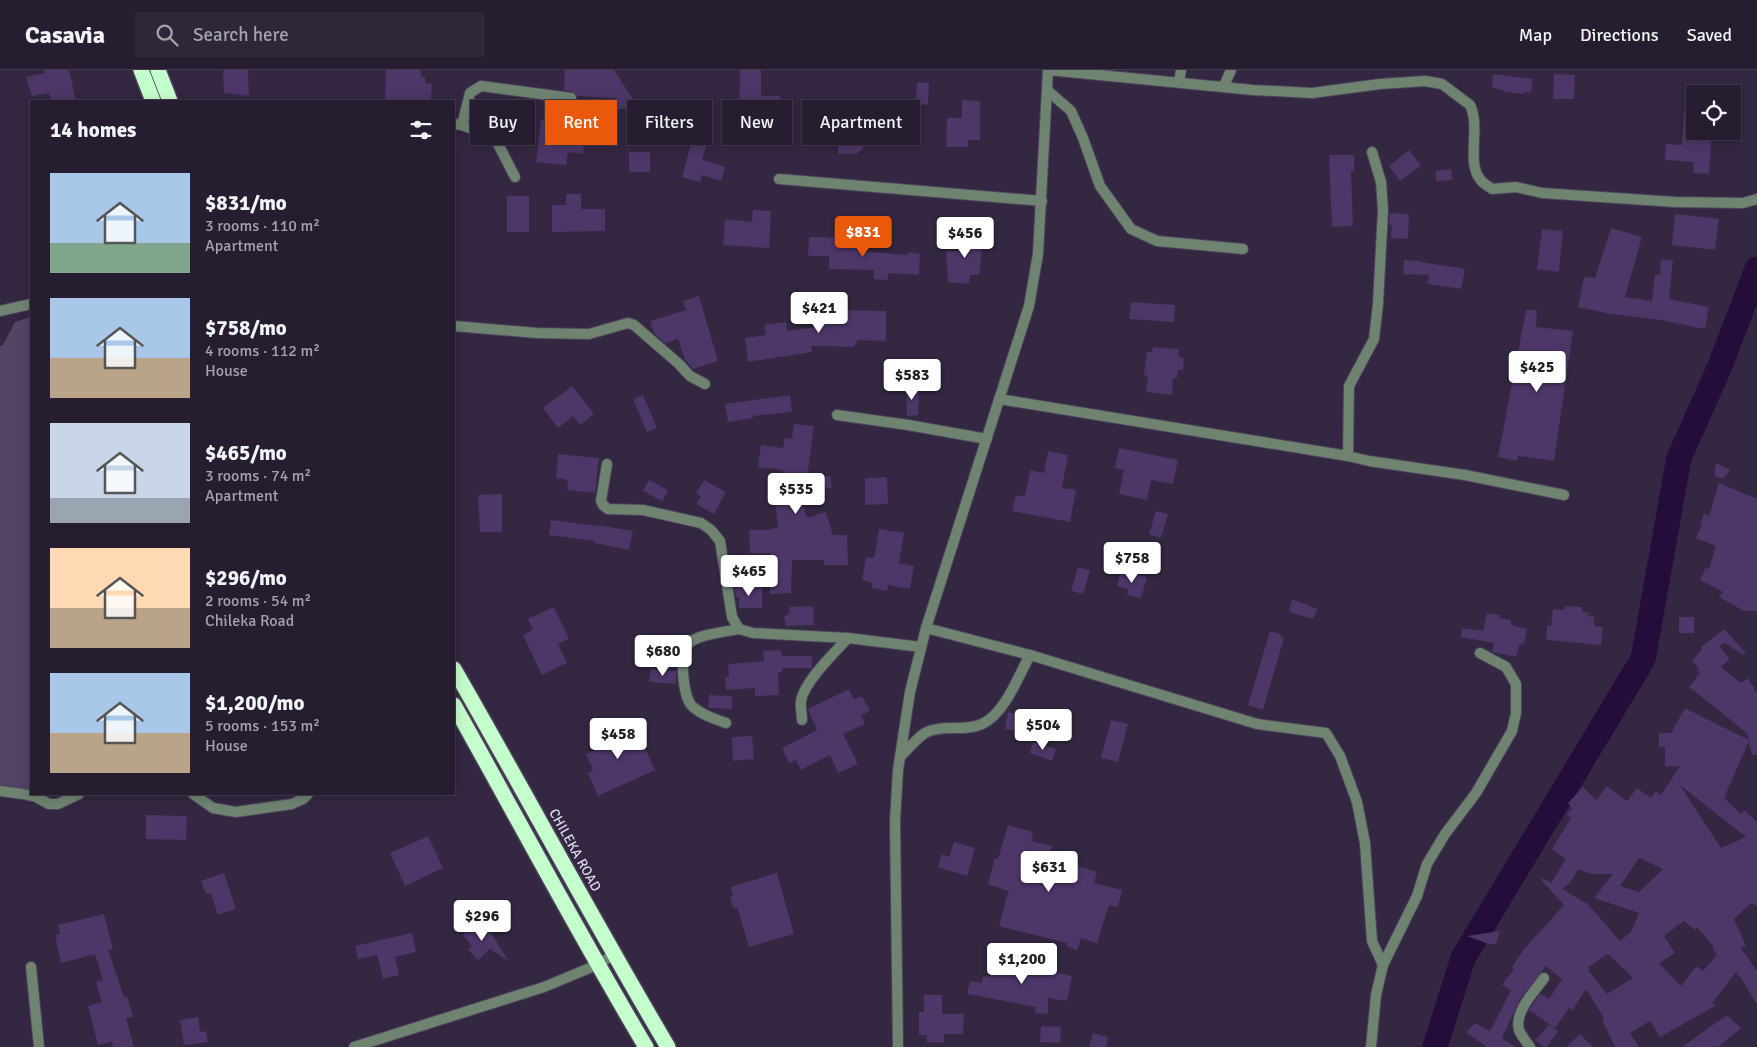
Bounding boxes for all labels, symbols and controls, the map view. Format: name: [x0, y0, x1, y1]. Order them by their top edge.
search box: [135, 12, 485, 57]
text: Casavia: [25, 20, 105, 50]
icon: search: [153, 21, 181, 49]
text: Search here: [193, 23, 289, 47]
text: Map: [1519, 24, 1552, 46]
text: Directions: [1580, 24, 1659, 46]
text: Saved: [1687, 24, 1732, 46]
map controls: [1686, 85, 1741, 140]
button: locate: [1686, 85, 1741, 140]
chip: Buy: [470, 100, 535, 145]
chip: Rent: [545, 100, 617, 145]
chip: Filters: [627, 100, 712, 145]
chip: New: [722, 100, 792, 145]
chip: Apartment: [802, 100, 920, 145]
icon: filters: [407, 116, 435, 144]
text: 14 homes: [50, 117, 136, 143]
text: $831/mo: [205, 190, 287, 216]
icon: home: [90, 193, 150, 253]
text: 3 rooms · 110 m²: [205, 216, 320, 236]
pin: $831: [833, 216, 893, 258]
pin: $456: [935, 216, 995, 259]
text: $831: [846, 222, 880, 242]
text: $456: [948, 223, 982, 243]
text: Apartment: [205, 236, 278, 256]
pin: $421: [789, 292, 849, 334]
text: $421: [802, 298, 836, 318]
text: $758/mo: [205, 315, 287, 341]
icon: home: [90, 318, 150, 378]
text: 4 rooms · 112 m²: [205, 341, 320, 361]
pin: $425: [1507, 350, 1567, 393]
text: $425: [1520, 357, 1554, 377]
pin: $583: [882, 358, 942, 401]
text: House: [205, 361, 248, 381]
text: $583: [895, 365, 929, 385]
text: $465/mo: [205, 440, 287, 466]
icon: home: [90, 443, 150, 503]
text: 3 rooms · 74 m²: [205, 466, 311, 486]
pin: $535: [766, 472, 826, 515]
text: $535: [779, 479, 813, 499]
text: Apartment: [205, 486, 278, 506]
pin: $758: [1102, 542, 1162, 584]
text: $758: [1115, 548, 1149, 568]
pin: $465: [719, 554, 779, 597]
text: $465: [732, 561, 766, 581]
text: $296/mo: [205, 565, 287, 591]
icon: home: [90, 568, 150, 628]
text: 2 rooms · 54 m²: [205, 591, 311, 611]
text: Chileka Road: [205, 611, 294, 631]
pin: $680: [633, 634, 693, 677]
text: $680: [646, 641, 680, 661]
text: $1,200/mo: [205, 690, 304, 716]
icon: home: [90, 693, 150, 753]
pin: $504: [1013, 708, 1073, 751]
text: $504: [1026, 715, 1060, 735]
text: 5 rooms · 153 m²: [205, 716, 320, 736]
pin: $458: [588, 718, 648, 760]
text: $458: [601, 724, 635, 744]
text: House: [205, 736, 248, 756]
street label: CHILEKA ROAD: [545, 806, 605, 894]
pin: $631: [1019, 850, 1079, 893]
text: $631: [1032, 857, 1066, 877]
pin: $296: [452, 900, 512, 942]
text: $296: [465, 906, 499, 926]
pin: $1,200: [981, 942, 1063, 985]
text: $1,200: [998, 949, 1046, 969]

